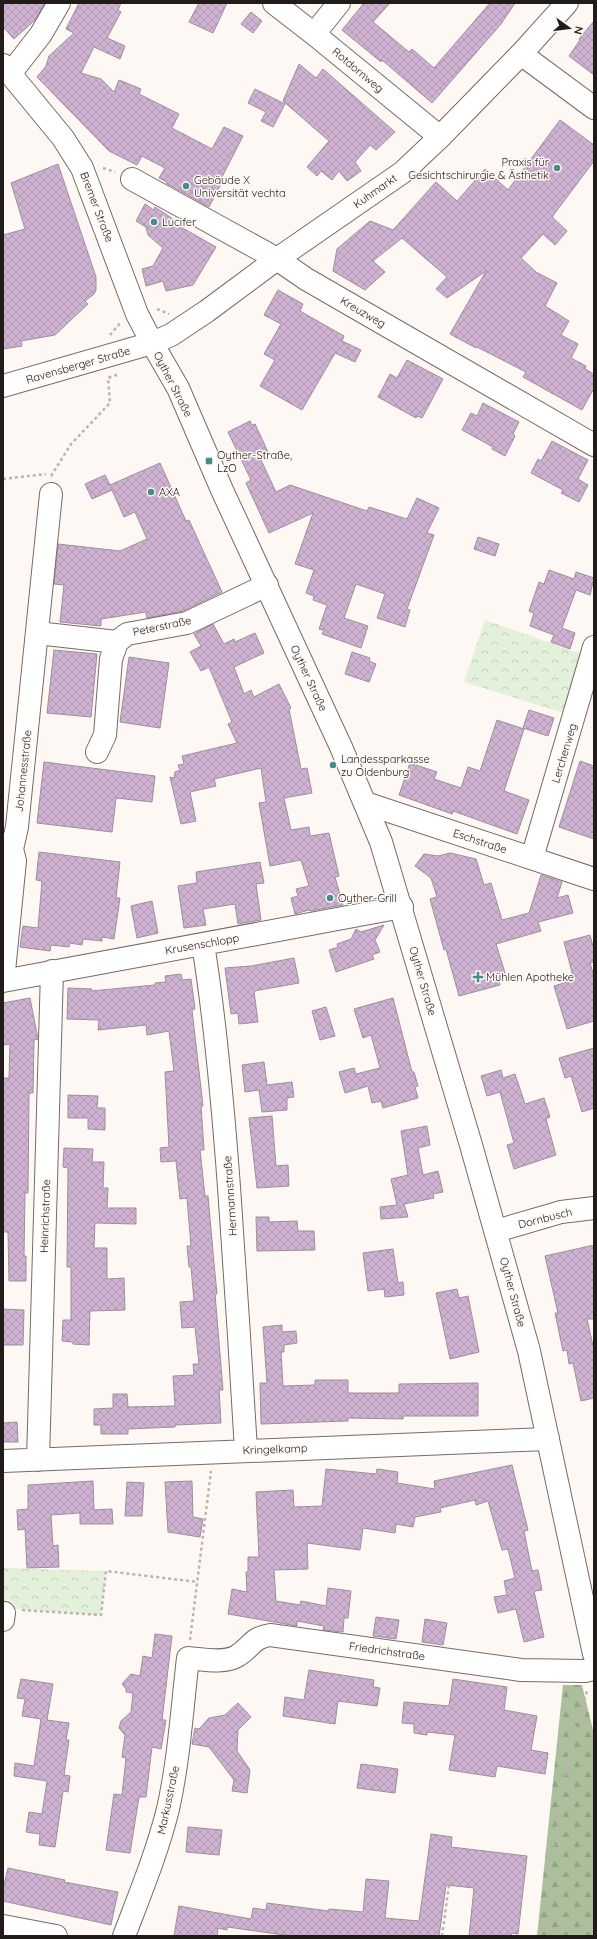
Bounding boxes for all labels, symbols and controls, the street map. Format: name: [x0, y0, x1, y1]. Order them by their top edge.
north arrow: [549, 8, 589, 48]
text: N: [571, 25, 586, 36]
street label: Rotdornweg: [329, 44, 387, 96]
place label: Praxis für Gesichtschirurgie & Ästhetik: [408, 155, 550, 182]
marker: Praxis für Gesichtschirurgie & Ästhetik: [552, 163, 562, 173]
street label: Bremer Straße: [77, 170, 117, 244]
street label: Kuhmarkt: [350, 171, 400, 211]
place label: Gebäude X Universität vechta: [194, 173, 286, 200]
marker: Gebäude X Universität vechta: [181, 181, 191, 191]
place label: Lucifer: [162, 215, 197, 229]
marker: Lucifer: [149, 217, 159, 227]
street label: Kreuzweg: [338, 293, 388, 331]
street label: Ravensberger Straße: [24, 343, 132, 387]
street label: Oyther Straße: [150, 349, 196, 419]
place label: Oyther-Straße, LzO: [217, 448, 292, 475]
marker: Oyther-Straße, LzO: [204, 456, 214, 466]
place label: AXA: [159, 485, 180, 499]
marker: AXA: [146, 487, 156, 497]
street label: Peterstraße: [132, 613, 192, 639]
street label: Oyther Straße: [288, 643, 330, 713]
street label: Lerchenweg: [548, 721, 580, 785]
street label: Johannesstraße: [12, 729, 34, 813]
place label: Landessparkasse zu Oldenburg: [341, 752, 430, 779]
marker: Landessparkasse zu Oldenburg: [328, 760, 338, 770]
street label: Eschstraße: [451, 826, 509, 856]
place label: Oyther-Grill: [338, 891, 397, 905]
marker: Oyther-Grill: [325, 893, 335, 903]
street label: Krusenschlopp: [164, 931, 240, 957]
street label: Oyther Straße: [406, 945, 440, 1017]
place label: Mühlen Apotheke: [486, 970, 574, 984]
marker: Mühlen Apotheke: [473, 972, 483, 982]
street label: Hermannstraße: [220, 1155, 240, 1237]
street label: Heinrichstraße: [37, 1179, 53, 1253]
street label: Dornbusch: [516, 1205, 574, 1231]
street label: Oyther Straße: [497, 1256, 529, 1328]
street label: Kringelkamp: [242, 1441, 308, 1457]
street label: Friedrichstraße: [348, 1639, 426, 1663]
street label: Markusstraße: [154, 1764, 182, 1836]

